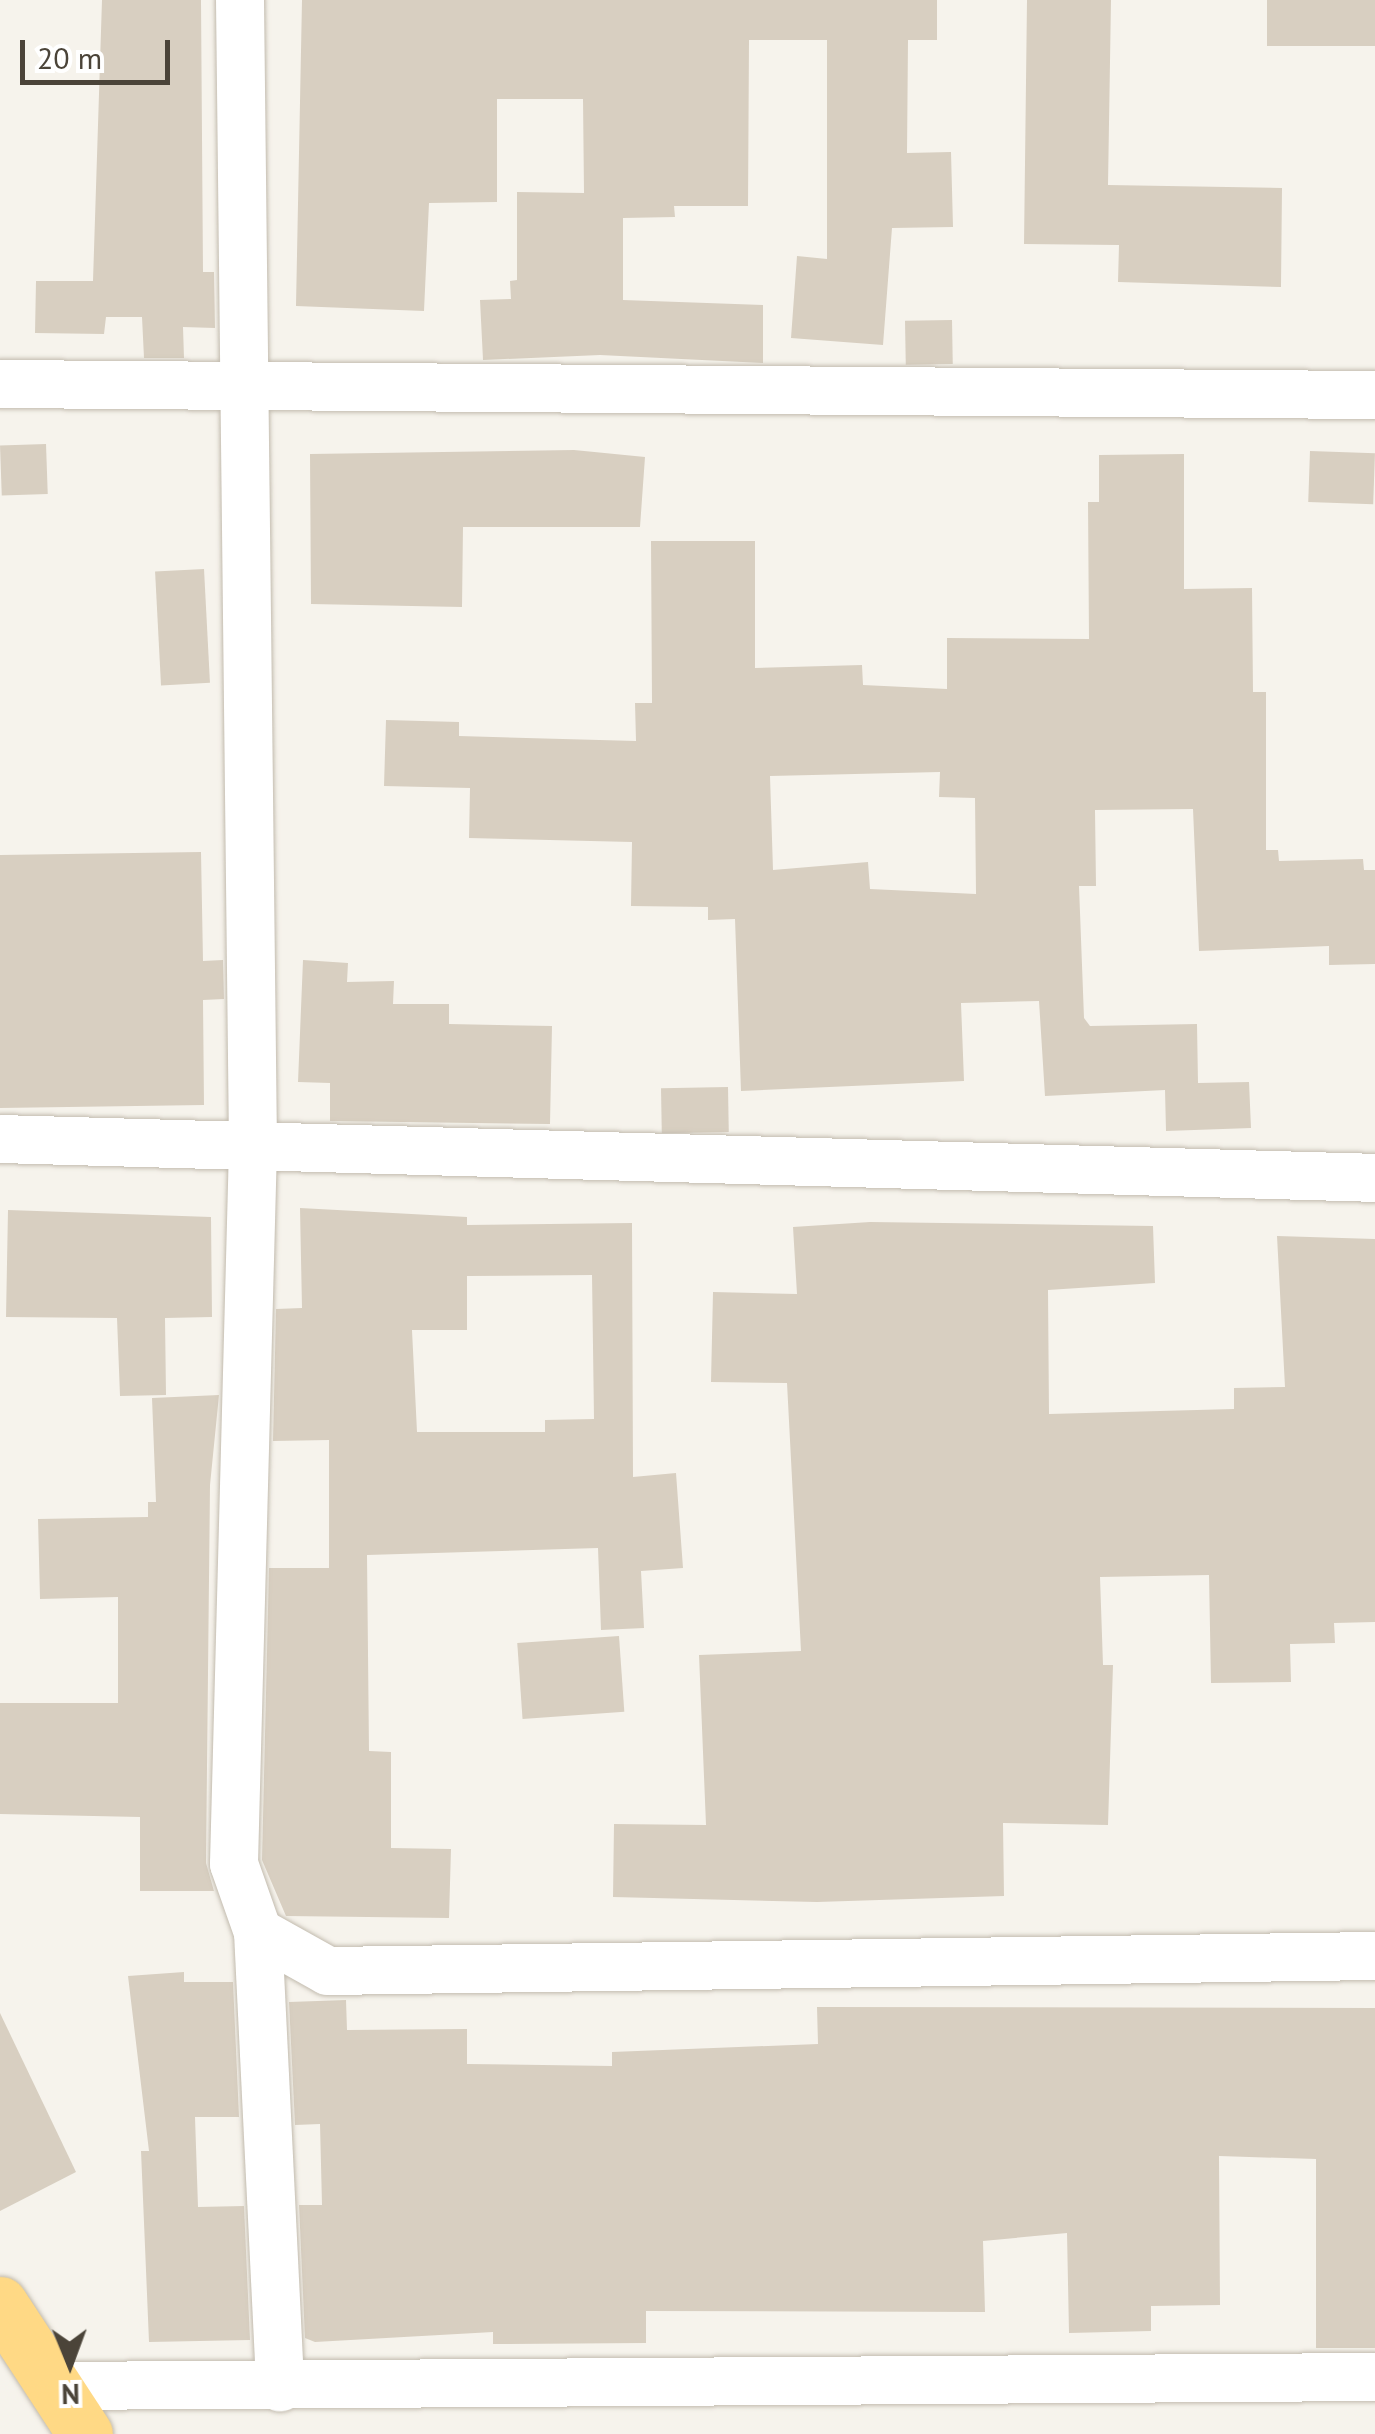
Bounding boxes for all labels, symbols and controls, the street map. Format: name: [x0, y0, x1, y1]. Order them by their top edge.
scale bar: [25, 20, 175, 82]
text: 20 m: [37, 38, 102, 77]
north arrow: [20, 2314, 120, 2414]
text: N: [61, 2376, 80, 2413]

